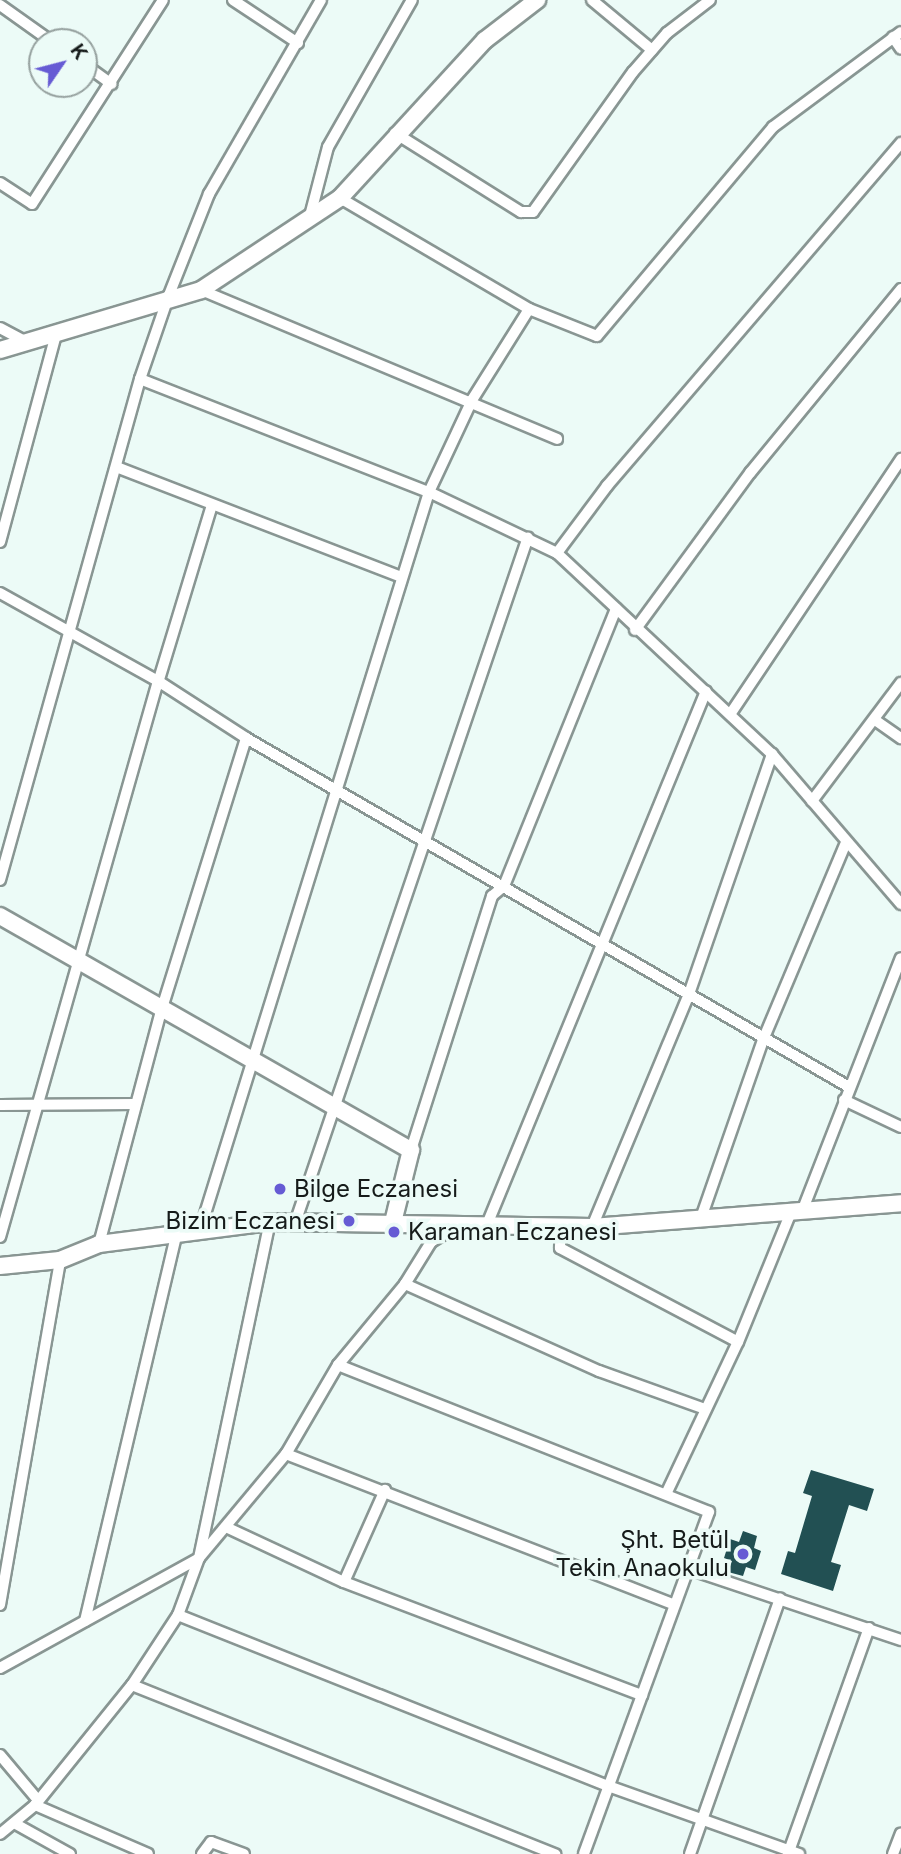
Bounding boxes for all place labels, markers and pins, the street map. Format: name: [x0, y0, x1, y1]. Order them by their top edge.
place label: Bilge Eczanesi: [294, 1175, 458, 1203]
marker: Bilge Eczanesi: [272, 1181, 288, 1197]
place label: Bizim Eczanesi: [165, 1207, 335, 1235]
marker: Bizim Eczanesi: [341, 1213, 357, 1229]
place label: Karaman Eczanesi: [408, 1218, 617, 1246]
marker: Karaman Eczanesi: [386, 1224, 402, 1240]
place label: Şht. Betül Tekin Anaokulu: [556, 1526, 729, 1582]
marker: Şht. Betül Tekin Anaokulu: [735, 1546, 751, 1562]

